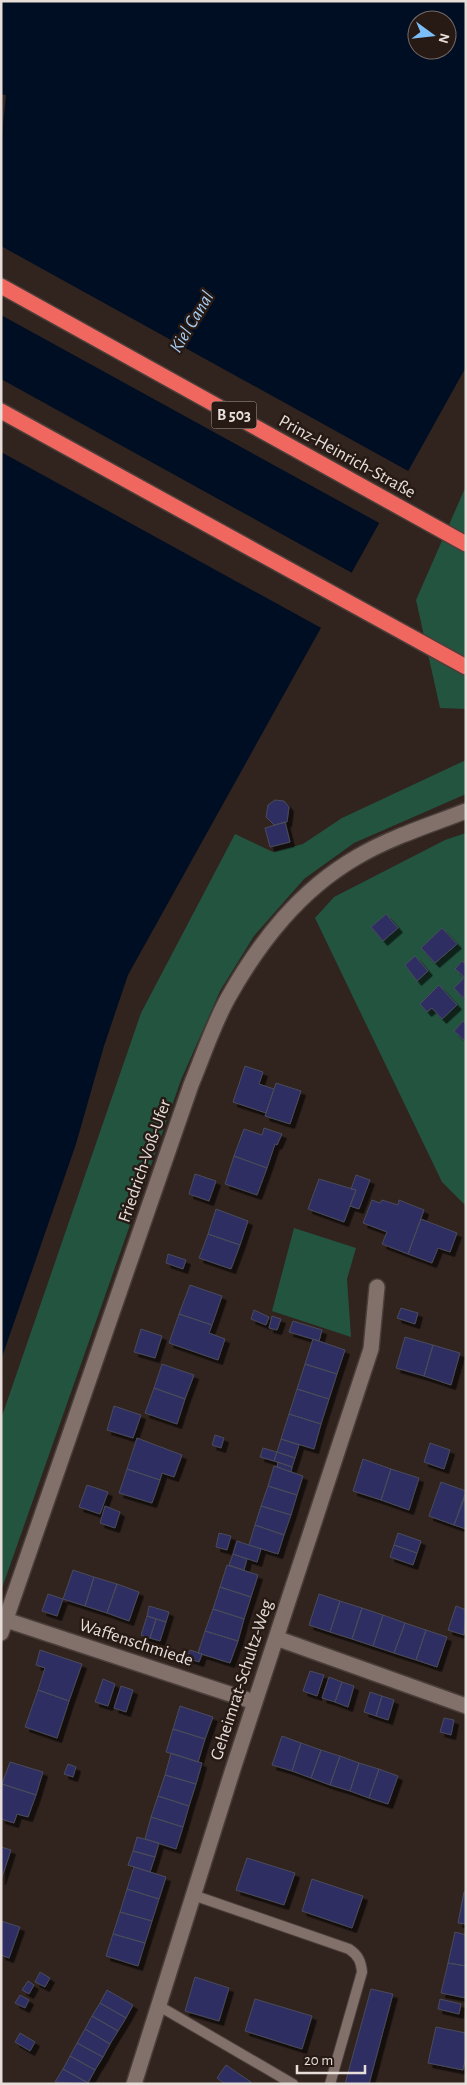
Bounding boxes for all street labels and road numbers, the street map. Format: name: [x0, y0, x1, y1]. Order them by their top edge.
road number: B 503: [212, 402, 256, 428]
street label: Prinz-Heinrich-Straße: [276, 412, 418, 502]
street label: Friedrich-Voß-Ufer: [115, 1097, 175, 1225]
street label: Geheimrat-Schultz-Weg: [208, 1597, 276, 1762]
street label: Waffenschmiede: [77, 1616, 195, 1670]

